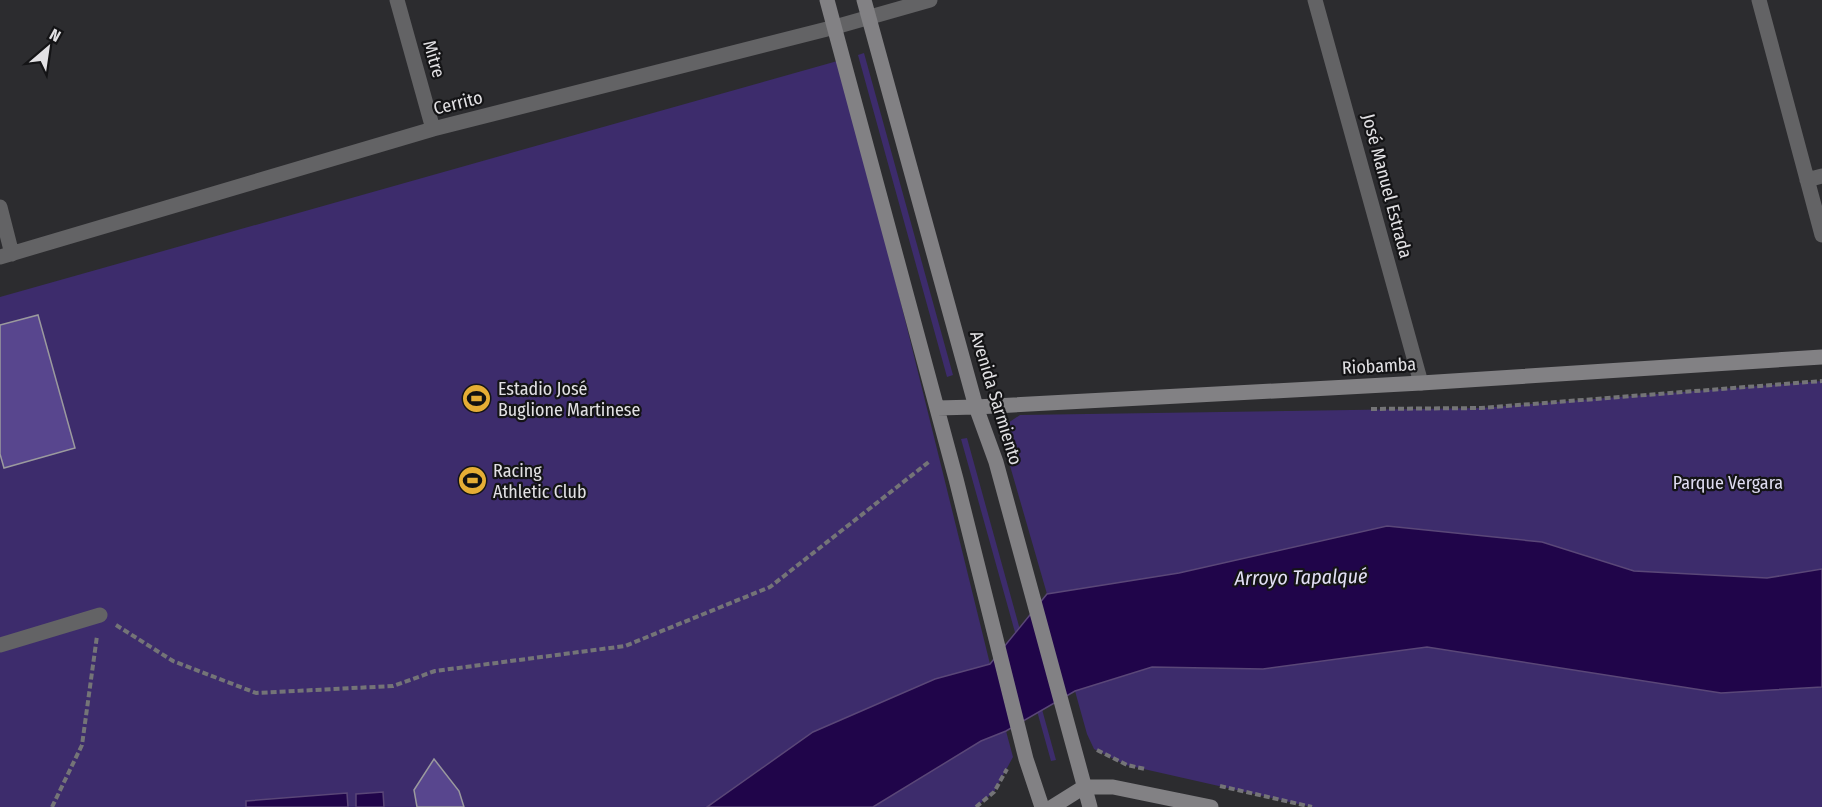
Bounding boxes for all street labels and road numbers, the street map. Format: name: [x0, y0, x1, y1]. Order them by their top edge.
street label: Mitre: [418, 38, 450, 80]
street label: Cerrito: [431, 86, 485, 120]
street label: José Manuel Estrada: [1357, 111, 1417, 261]
street label: Avenida Sarmiento: [965, 328, 1027, 468]
street label: Riobamba: [1341, 353, 1417, 379]

